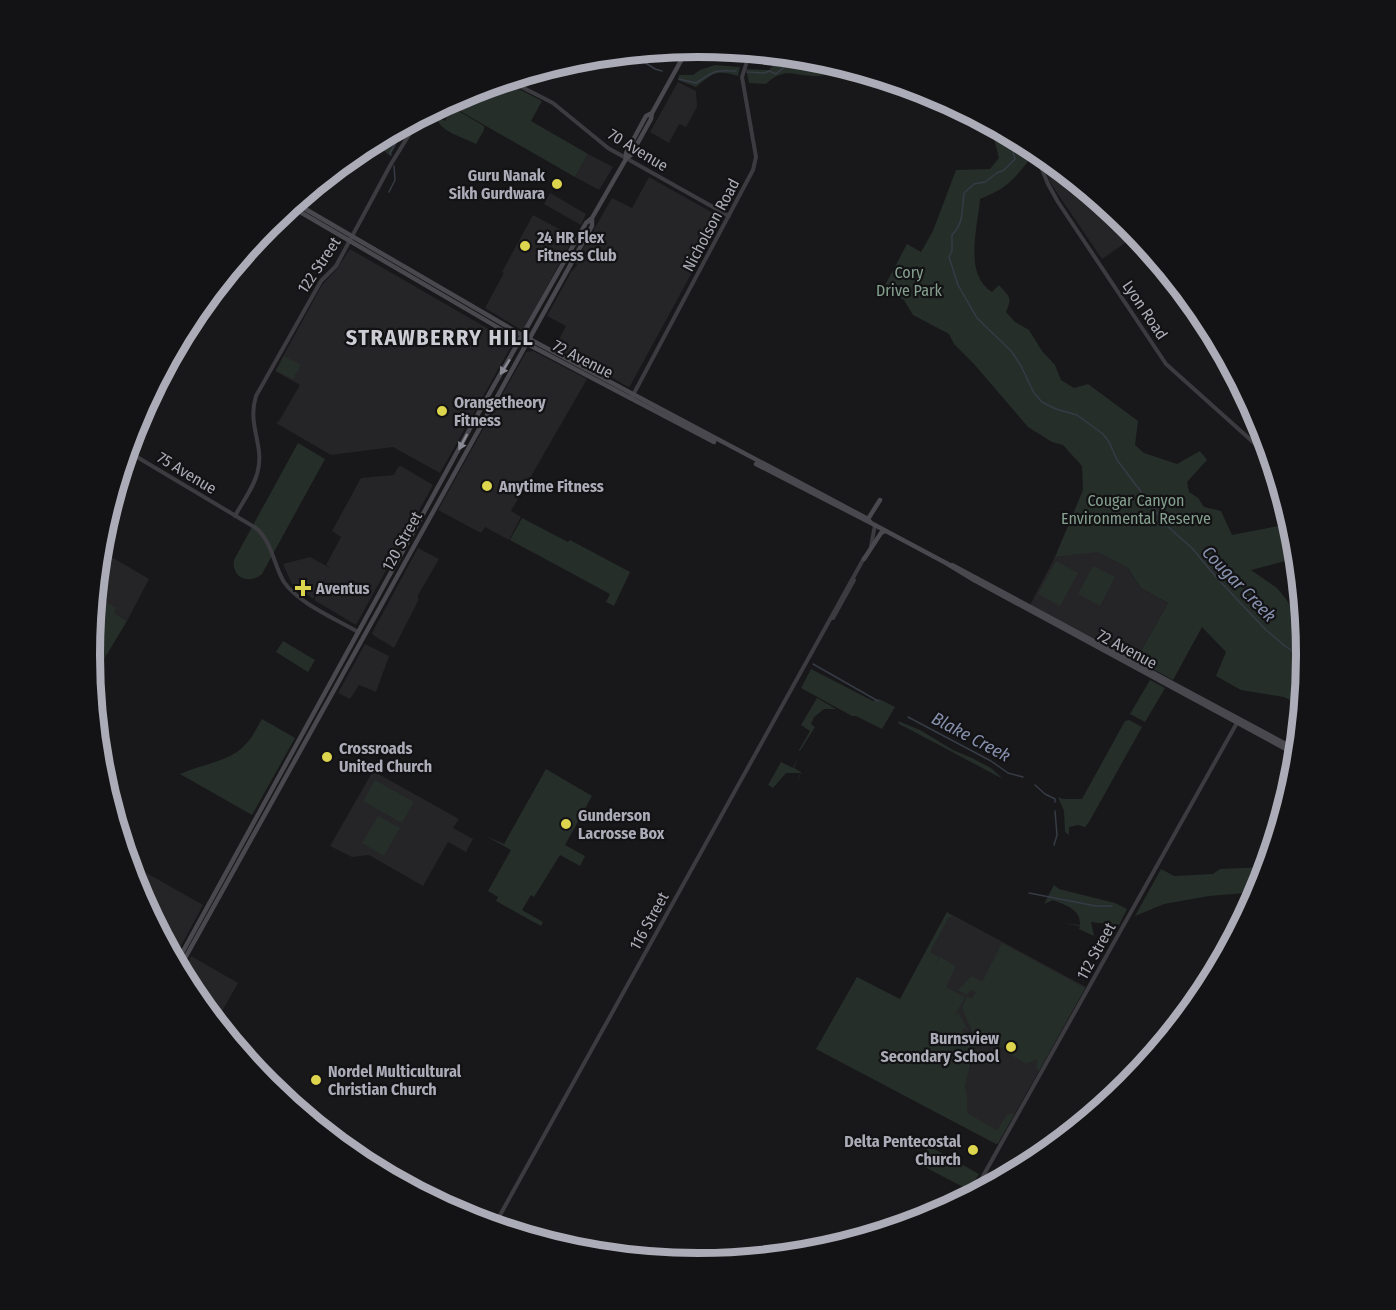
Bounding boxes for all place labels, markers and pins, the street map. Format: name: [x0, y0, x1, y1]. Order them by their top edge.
place label: Guru Nanak Sikh Gurdwara: [449, 166, 546, 203]
marker: Guru Nanak Sikh Gurdwara: [550, 177, 564, 191]
place label: 24 HR Flex Fitness Club: [536, 228, 617, 265]
marker: 24 HR Flex Fitness Club: [518, 239, 532, 253]
place label: Orangetheory Fitness: [454, 393, 546, 430]
marker: Orangetheory Fitness: [435, 404, 449, 418]
place label: Anytime Fitness: [498, 477, 604, 496]
marker: Anytime Fitness: [480, 479, 494, 493]
marker: Aventus: [294, 579, 312, 597]
place label: Aventus: [315, 579, 370, 598]
place label: Crossroads United Church: [339, 739, 432, 776]
marker: Crossroads United Church: [320, 750, 334, 764]
place label: Gunderson Lacrosse Box: [578, 806, 665, 843]
marker: Gunderson Lacrosse Box: [559, 817, 573, 831]
place label: Burnsview Secondary School: [880, 1029, 1000, 1066]
marker: Burnsview Secondary School: [1004, 1040, 1018, 1054]
place label: Nordel Multicultural Christian Church: [328, 1062, 462, 1099]
marker: Nordel Multicultural Christian Church: [309, 1073, 323, 1087]
place label: Delta Pentecostal Church: [844, 1132, 962, 1169]
marker: Delta Pentecostal Church: [966, 1143, 980, 1157]

